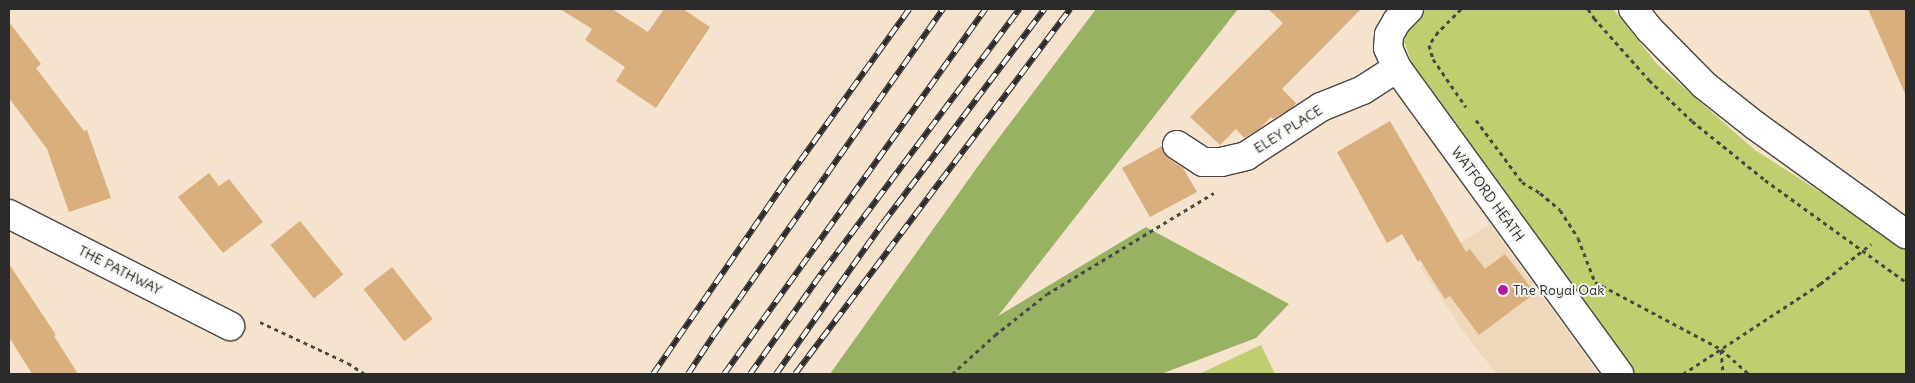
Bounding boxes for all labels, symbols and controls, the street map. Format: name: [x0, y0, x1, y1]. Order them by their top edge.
street label: ELEY PLACE: [1251, 101, 1325, 157]
street label: WATFORD HEATH: [1448, 143, 1528, 245]
street label: THE PATHWAY: [76, 242, 164, 298]
place label: The Royal Oak: [1513, 282, 1604, 298]
marker: The Royal Oak: [1497, 284, 1509, 296]

